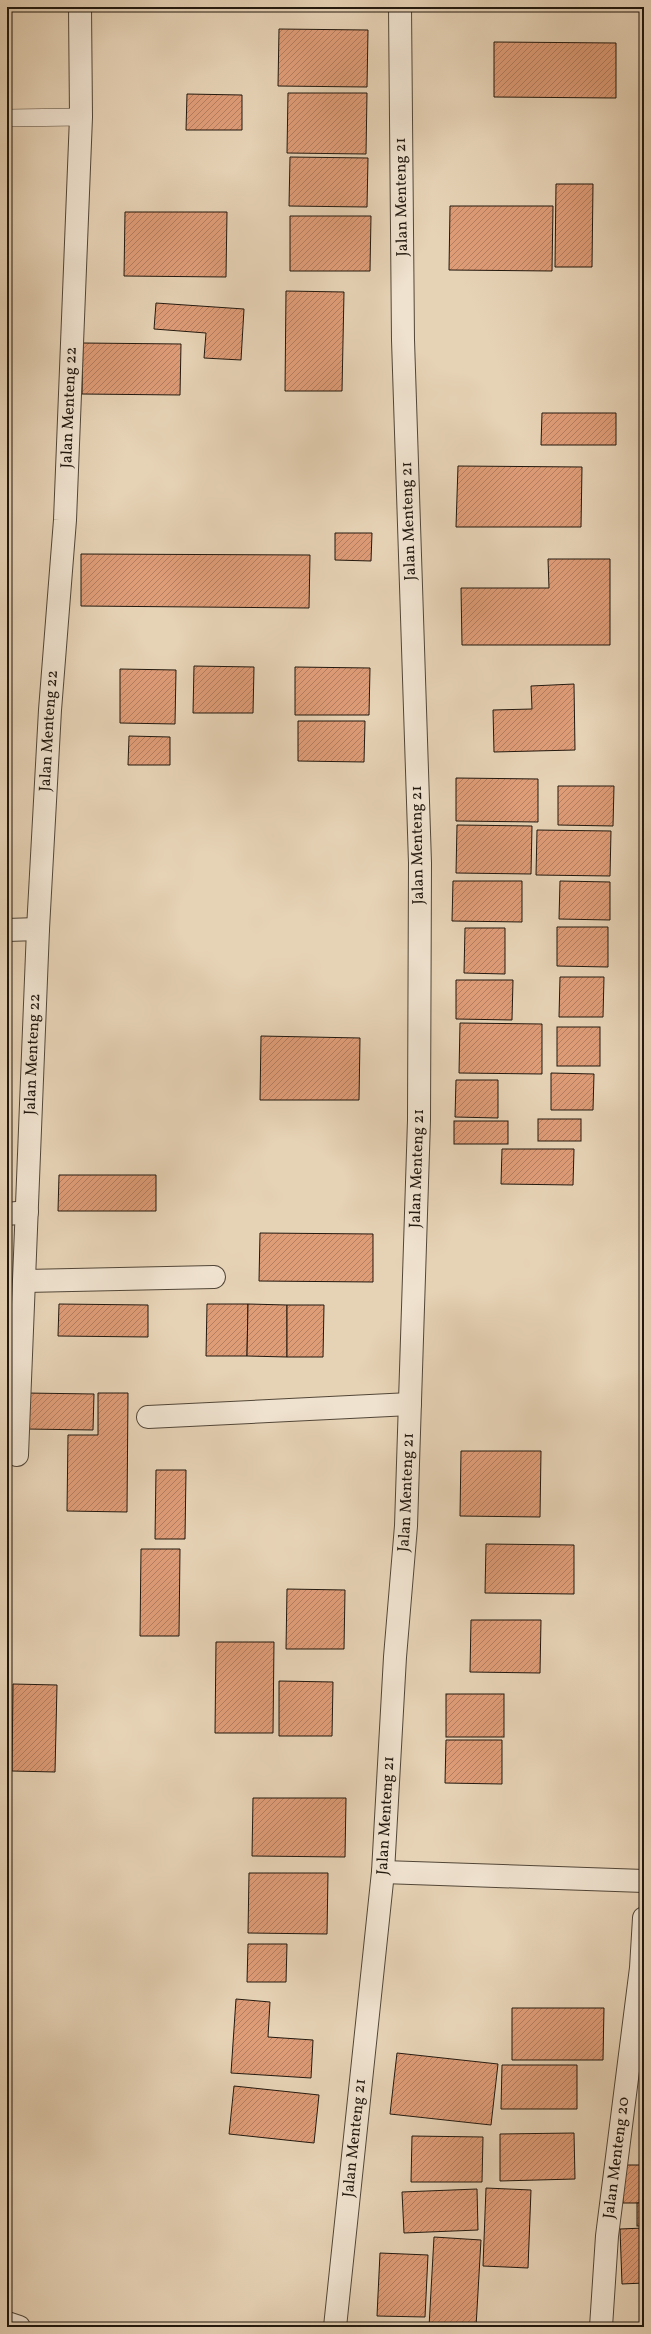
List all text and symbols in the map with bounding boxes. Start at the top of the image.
street label: Jalan Menteng 21 [390,137,414,257]
street label: Jalan Menteng 22 [56,346,83,469]
street label: Jalan Menteng 21 [396,461,422,581]
street label: Jalan Menteng 22 [35,669,64,792]
street label: Jalan Menteng 21 [406,785,430,905]
street label: Jalan Menteng 22 [20,993,46,1116]
street label: Jalan Menteng 21 [405,1109,430,1228]
street label: Jalan Menteng 21 [393,1432,420,1553]
street label: Jalan Menteng 21 [372,1755,400,1876]
street label: Jalan Menteng 21 [338,2078,372,2199]
street label: Jalan Menteng 20 [598,2096,636,2220]

